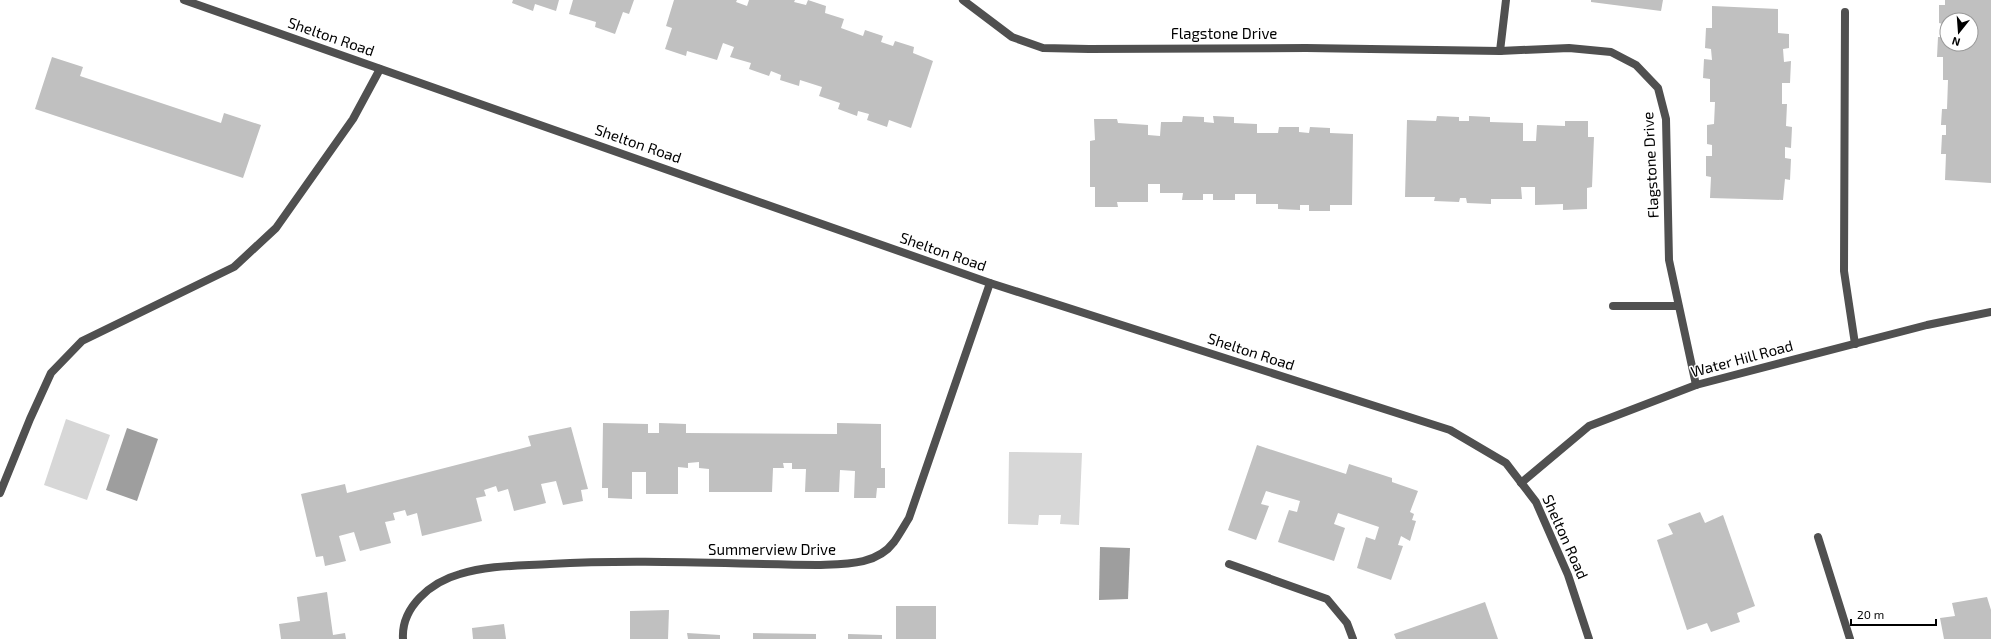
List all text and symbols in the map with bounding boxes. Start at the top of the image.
north arrow [1939,12,1979,52]
street label: Shelton Road [286,13,377,59]
street label: Flagstone Drive [1171,24,1277,42]
text: N [1950,35,1962,49]
street label: Flagstone Drive [1638,111,1662,219]
street label: Shelton Road [593,120,684,166]
street label: Shelton Road [898,228,989,274]
street label: Shelton Road [1206,329,1297,374]
street label: Water Hill Road [1689,336,1795,380]
street label: Shelton Road [1539,492,1593,582]
street label: Summerview Drive [708,540,836,558]
scale bar [1851,601,1936,627]
text: 20 m [1857,607,1884,621]

